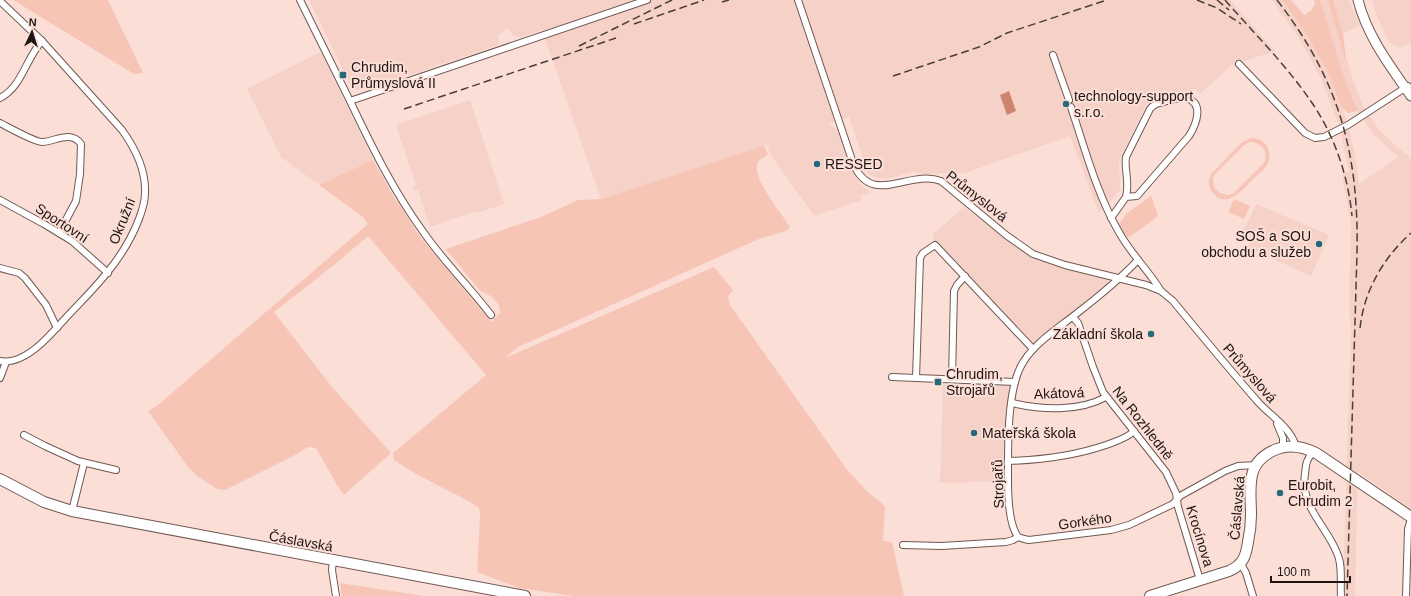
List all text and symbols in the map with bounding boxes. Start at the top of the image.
north arrow [12,12,52,52]
text: N [28,16,37,28]
place label: Chrudim, Průmyslová II [351,59,436,91]
marker: Chrudim, Průmyslová II [338,70,348,80]
place label: technology-support s.r.o. [1074,88,1193,120]
marker: technology-support s.r.o. [1061,99,1071,109]
place label: RESSED [825,156,883,172]
marker: RESSED [812,159,822,169]
street label: Průmyslová [943,167,1011,225]
street label: Okružní [105,195,139,247]
street label: Sportovní [33,200,92,246]
place label: SOŠ a SOU obchodu a služeb [1201,228,1311,260]
marker: SOŠ a SOU obchodu a služeb [1314,239,1324,249]
place label: Základní škola [1053,326,1143,342]
marker: Základní škola [1146,329,1156,339]
street label: Průmyslová [1220,340,1280,406]
place label: Chrudim, Strojařů [946,366,1003,398]
marker: Chrudim, Strojařů [933,377,943,387]
street label: Na Rozhledně [1109,383,1177,463]
street label: Akátová [1033,384,1085,402]
place label: Mateřská škola [982,425,1076,441]
marker: Mateřská škola [969,428,979,438]
street label: Strojařů [989,459,1007,509]
street label: Čáslavská [1226,475,1248,541]
place label: Eurobit, Chrudim 2 [1288,477,1353,509]
marker: Eurobit, Chrudim 2 [1275,488,1285,498]
street label: Krocínova [1183,504,1217,569]
street label: Gorkého [1057,509,1113,533]
street label: Čáslavská [268,528,334,555]
scale bar [1271,558,1350,584]
text: 100 m [1277,565,1310,579]

